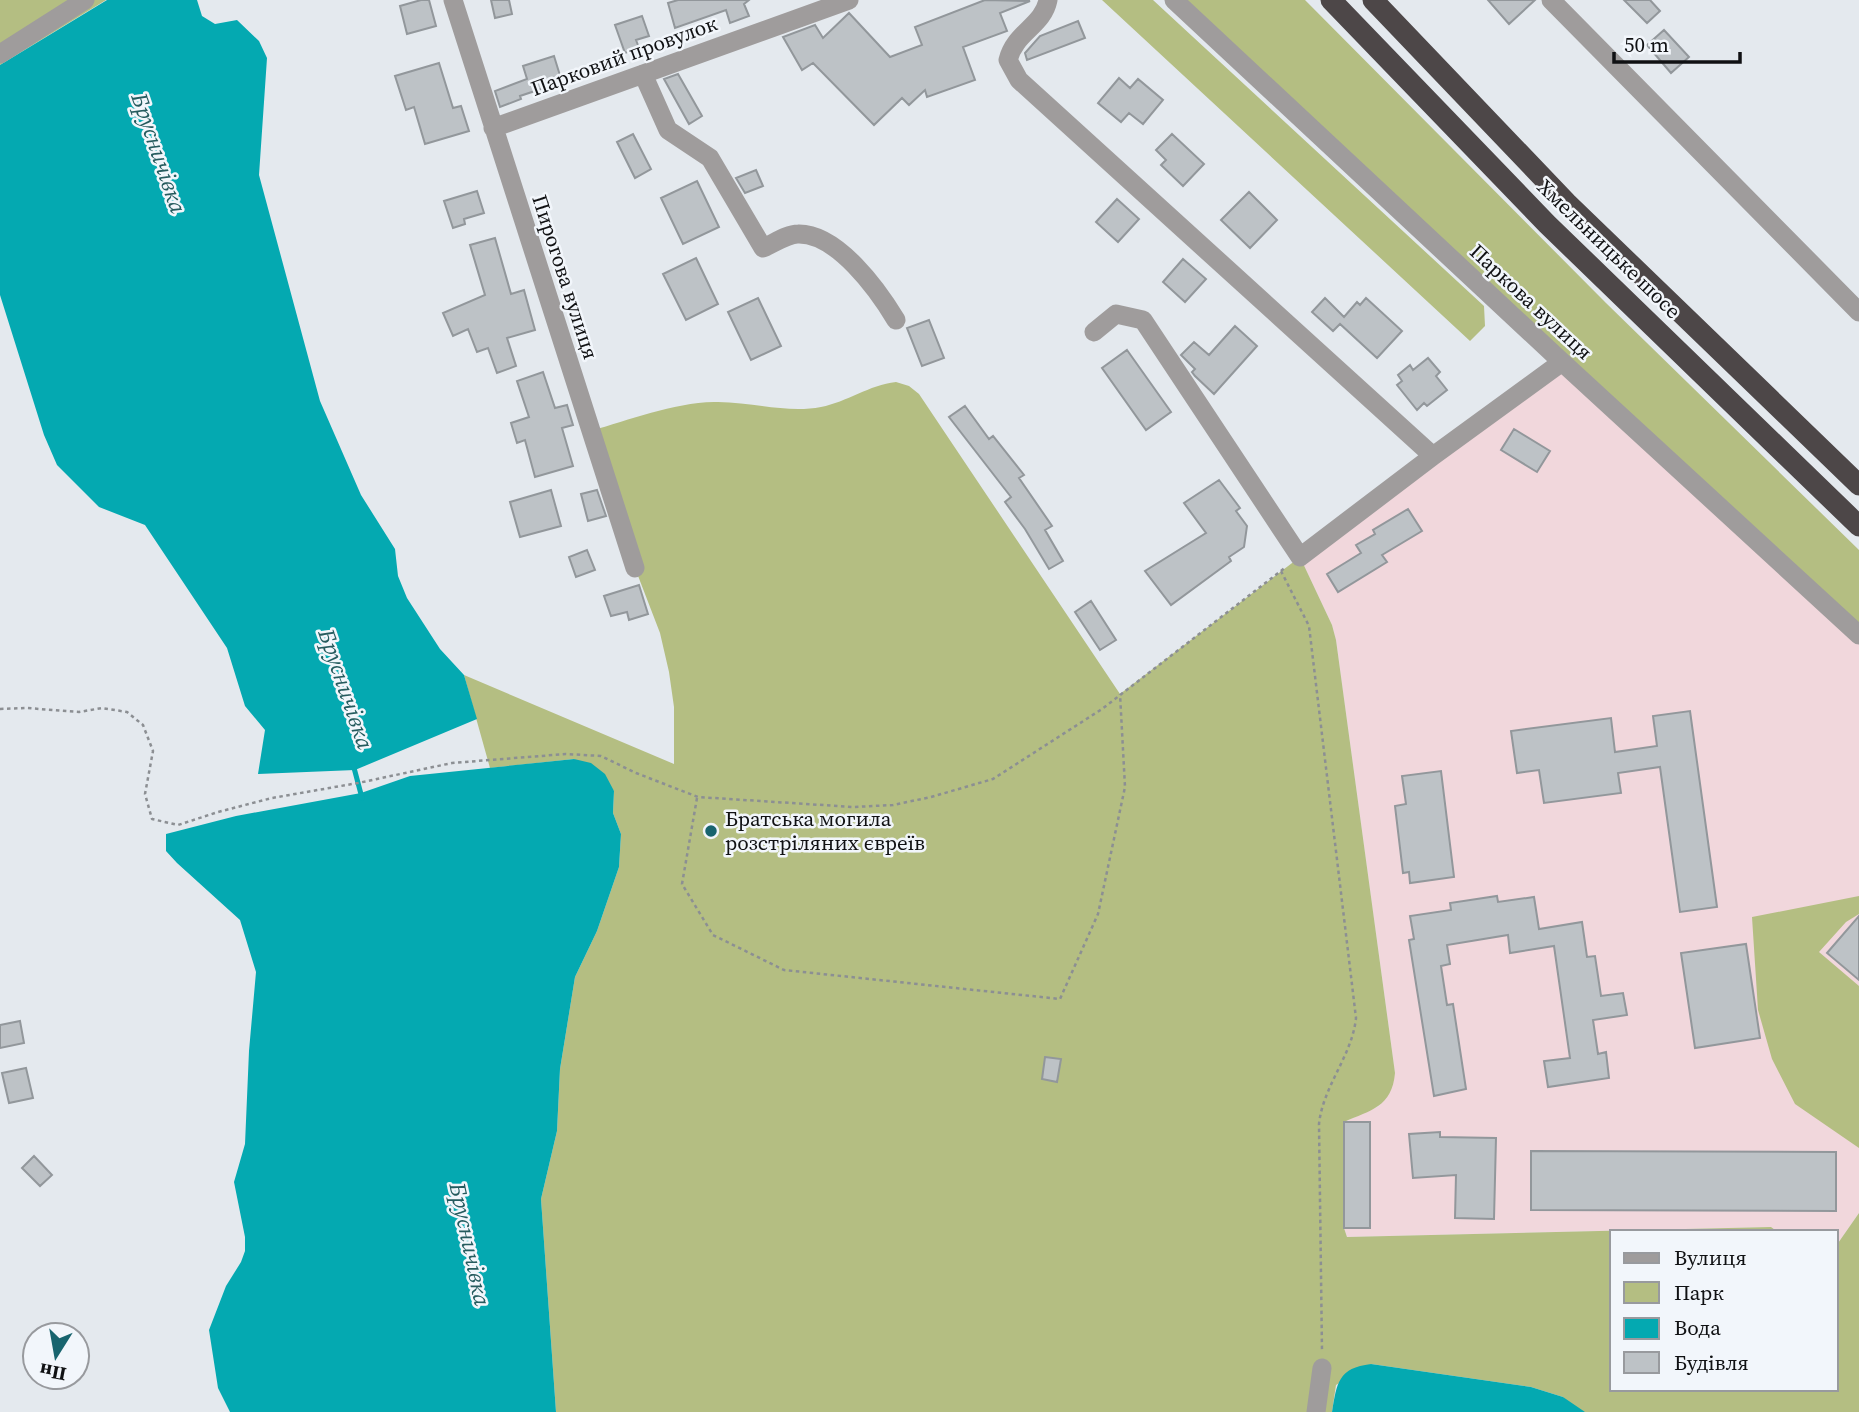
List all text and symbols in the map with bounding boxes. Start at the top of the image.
street label: Парковий провулок [527,8,721,103]
scale bar [1614,21,1740,65]
text: 50 m [1624,30,1669,59]
water label: Брусничівка [123,88,195,217]
street label: Хмельницьке шосе [1531,172,1688,325]
street label: Пирогова вулиця [525,191,606,363]
street label: Паркова вулиця [1464,237,1599,366]
water label: Брусничівка [310,624,382,753]
place label: Братська могила розстріляних євреїв [725,804,925,857]
marker: Братська могила розстріляних євреїв [703,823,719,839]
water label: Брусничівка [441,1178,499,1309]
legend [1610,1230,1838,1391]
text: Вулиця [1674,1243,1747,1272]
text: Парк [1674,1278,1724,1307]
text: Вода [1674,1313,1721,1342]
north arrow [21,1321,91,1391]
text: Будівля [1674,1348,1749,1377]
text: Пн [37,1357,68,1388]

